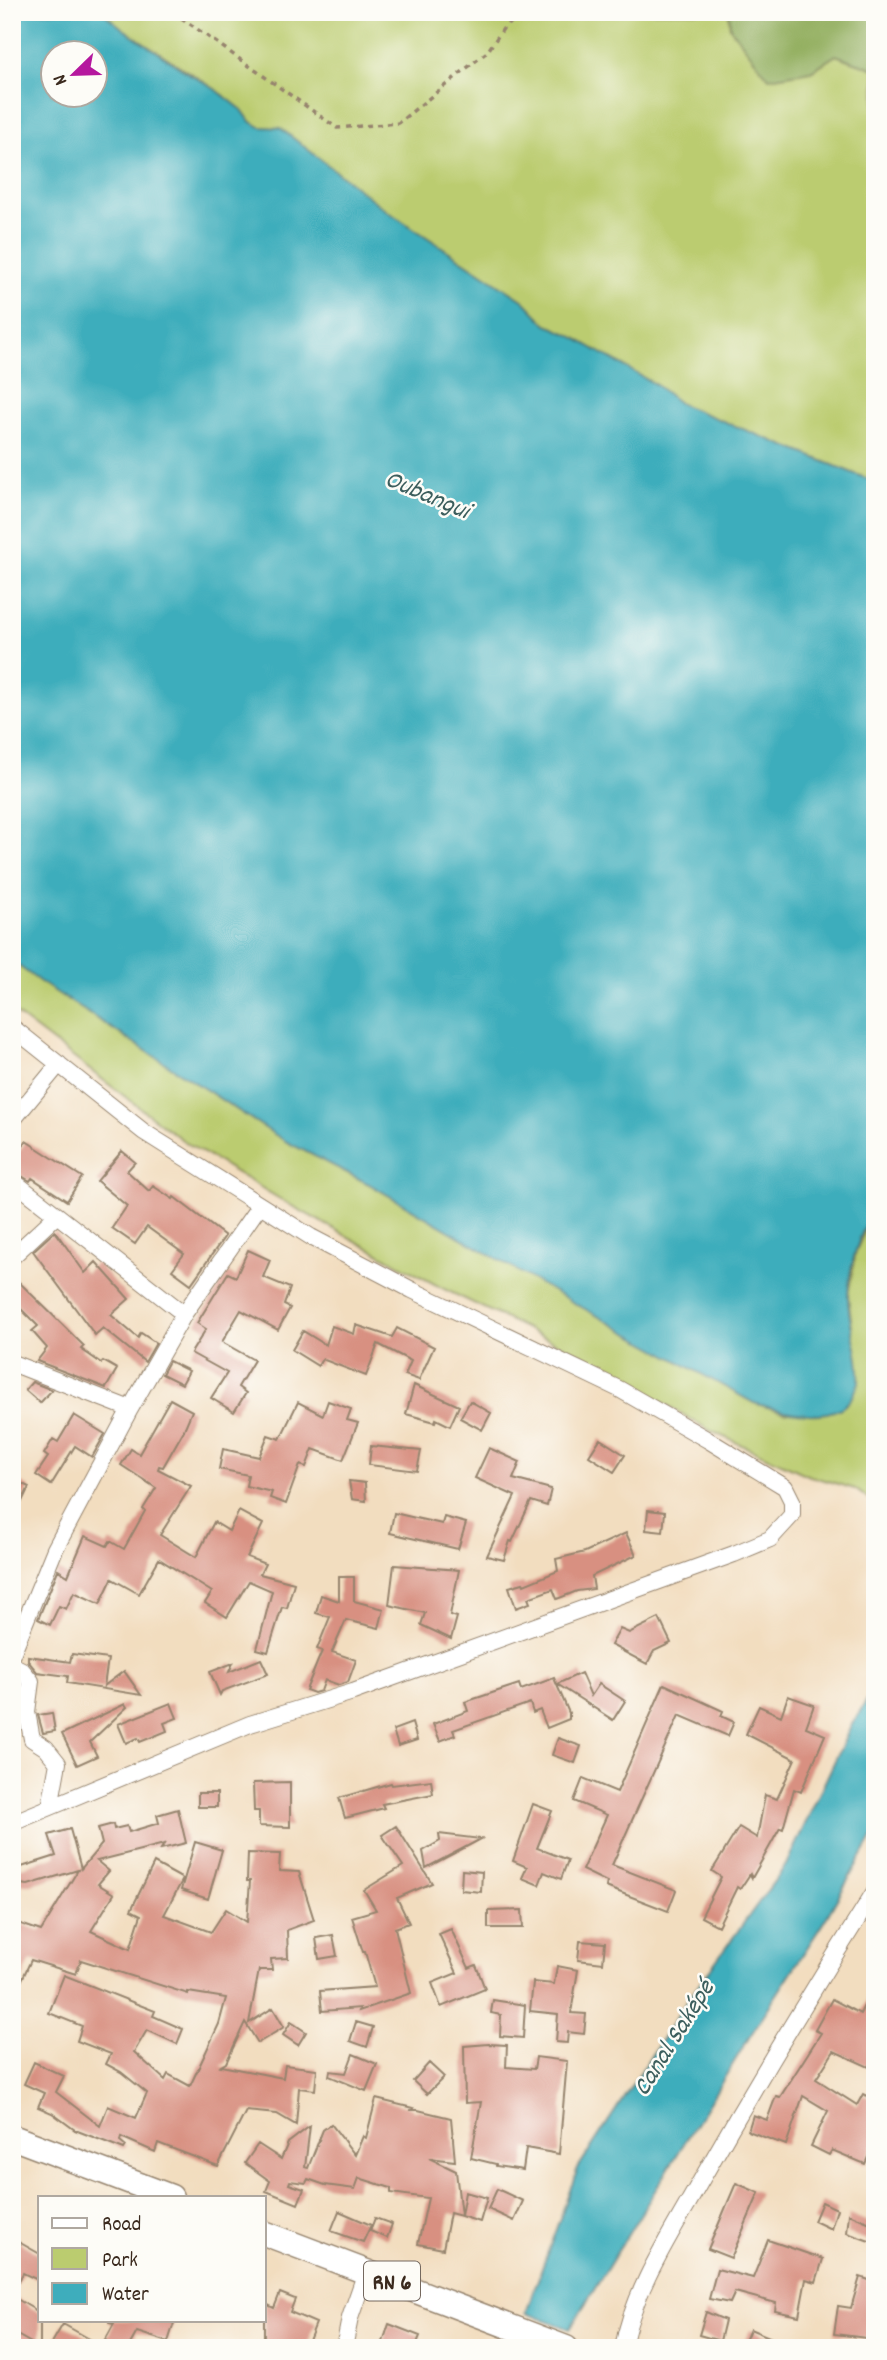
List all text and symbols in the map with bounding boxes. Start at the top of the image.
north arrow [38,38,108,108]
text: N [47,70,76,89]
water label: Oubangui [378,462,479,532]
water label: Canal Saképé [625,1972,727,2104]
legend [38,2196,266,2322]
text: Road [102,2211,141,2241]
text: Park [102,2247,138,2277]
road number: RN 6 [364,2262,420,2300]
text: Water [102,2281,149,2311]

